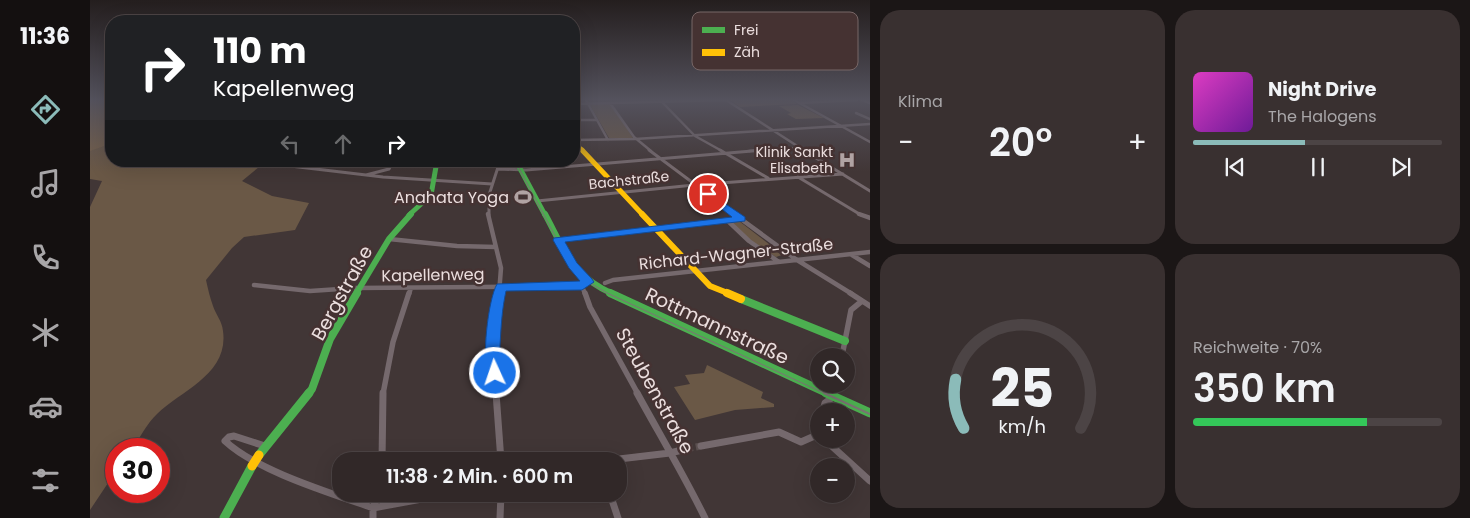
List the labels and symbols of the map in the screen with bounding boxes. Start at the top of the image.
legend [692,12,858,70]
text: Frei [734,20,758,40]
text: Zäh [734,42,760,62]
place label: Klinik Sankt Elisabeth [755,142,833,178]
hospital icon: Klinik Sankt Elisabeth [837,150,857,170]
street label: Bachstraße [588,166,671,194]
pin [687,173,729,215]
place label: Anahata Yoga [394,186,509,209]
sports icon: Anahata Yoga [513,187,533,207]
street label: Richard-Wagner-Straße [638,232,834,276]
street label: Bergstraße [305,241,379,345]
street label: Kapellenweg [381,263,485,287]
street label: Rottmannstraße [641,281,793,371]
street label: Steubenstraße [609,323,701,459]
position arrow [468,346,520,398]
speed limit sign: 30 [105,438,170,503]

